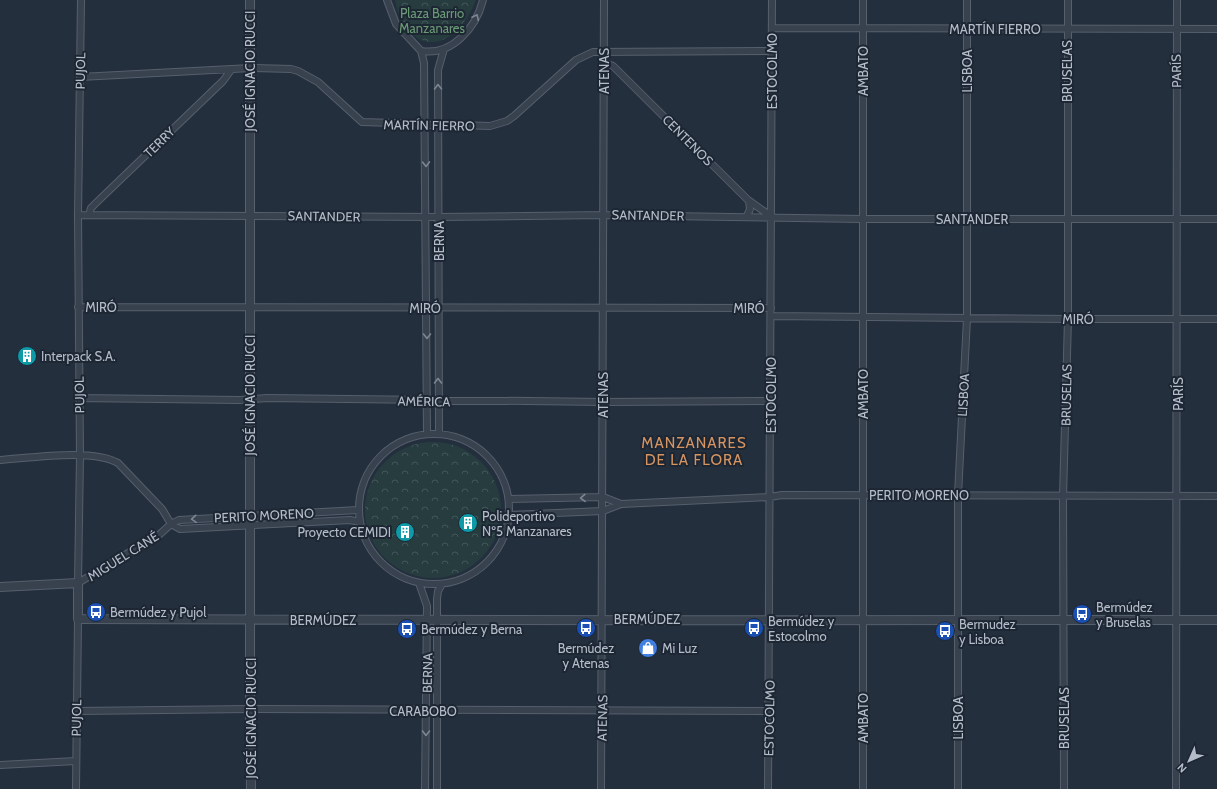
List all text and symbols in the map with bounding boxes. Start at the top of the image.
park label: Plaza Barrio Manzanares [399,5,466,36]
street label: JOSÉ IGNACIO RUCCI [241,11,258,132]
one-way arrow [471,14,479,22]
street label: MARTÍN FIERRO [949,20,1041,37]
street label: ESTOCOLMO [764,33,780,109]
street label: BRUSELAS [1059,40,1075,102]
street label: AMBATO [855,46,871,96]
street label: ATENAS [596,48,612,94]
street label: LISBOA [959,49,975,93]
street label: PUJOL [72,52,88,89]
street label: PARÍS [1167,54,1184,88]
one-way arrow [434,84,442,90]
street label: CENTENOS [659,111,717,169]
street label: MARTÍN FIERRO [383,115,475,134]
street label: TERRY [140,123,178,161]
one-way arrow [422,161,430,167]
street label: SANTANDER [612,206,685,224]
street label: SANTANDER [288,207,361,225]
street label: SANTANDER [936,211,1008,227]
street label: BERNA [431,221,447,261]
street label: MIRÓ [85,299,117,315]
street label: MIRÓ [409,300,441,316]
street label: MIRÓ [733,300,765,316]
street label: MIRÓ [1062,311,1094,327]
one-way arrow [423,333,431,339]
street label: JOSÉ IGNACIO RUCCI [241,335,258,456]
building icon: Interpack S.A. [16,345,38,367]
place label: Interpack S.A. [41,348,116,364]
street label: ESTOCOLMO [763,357,779,433]
street label: BRUSELAS [1057,363,1075,426]
street label: AMBATO [855,369,871,419]
street label: ATENAS [595,372,611,418]
street label: LISBOA [954,373,972,417]
street label: PUJOL [71,376,87,413]
street label: PARÍS [1169,377,1186,411]
one-way arrow [434,378,442,384]
street label: AMÉRICA [397,392,451,409]
district label: MANZANARES DE LA FLORA [641,434,747,469]
street label: PERITO MORENO [869,487,969,503]
one-way arrow [580,494,586,502]
street label: PERITO MORENO [214,504,314,526]
place label: Polideportivo Nº5 Manzanares [482,508,572,539]
building icon: Polideportivo Nº5 Manzanares [457,512,479,534]
one-way arrow [191,514,197,523]
building icon: Proyecto CEMIDI [394,521,416,543]
place label: Proyecto CEMIDI [298,524,391,540]
street label: MIGUEL CANÉ [84,527,162,584]
place label: Bermúdez y Bruselas [1096,599,1153,630]
bus stop icon: Bermúdez y Pujol [85,601,107,623]
bus stop icon: Bermúdez y Bruselas [1071,603,1093,625]
place label: Bermúdez y Pujol [110,604,206,621]
street label: BERMÚDEZ [614,610,681,627]
street label: BERMÚDEZ [290,611,357,628]
place label: Bermúdez y Estocolmo [768,613,835,644]
place label: Bermudez y Lisboa [959,616,1016,647]
bus stop icon: Bermúdez y Atenas [575,617,597,639]
bus stop icon: Bermúdez y Estocolmo [743,617,765,639]
bus stop icon: Bermúdez y Berna [396,618,418,640]
bus stop icon: Bermudez y Lisboa [934,620,956,642]
place label: Bermúdez y Berna [421,621,523,637]
shop icon: Mi Luz [637,637,659,659]
place label: Bermúdez y Atenas [558,640,614,671]
place label: Mi Luz [662,640,697,656]
street label: BERNA [419,653,435,693]
street label: JOSÉ IGNACIO RUCCI [242,658,259,779]
street label: ESTOCOLMO [760,680,778,756]
street label: BRUSELAS [1056,687,1072,749]
street label: AMBATO [855,693,871,743]
street label: ATENAS [594,694,610,741]
street label: LISBOA [950,696,966,740]
street label: PUJOL [68,699,84,736]
street label: CARABOBO [389,703,457,719]
one-way arrow [422,730,430,736]
north arrow [1169,741,1209,781]
text: N [1174,760,1190,776]

